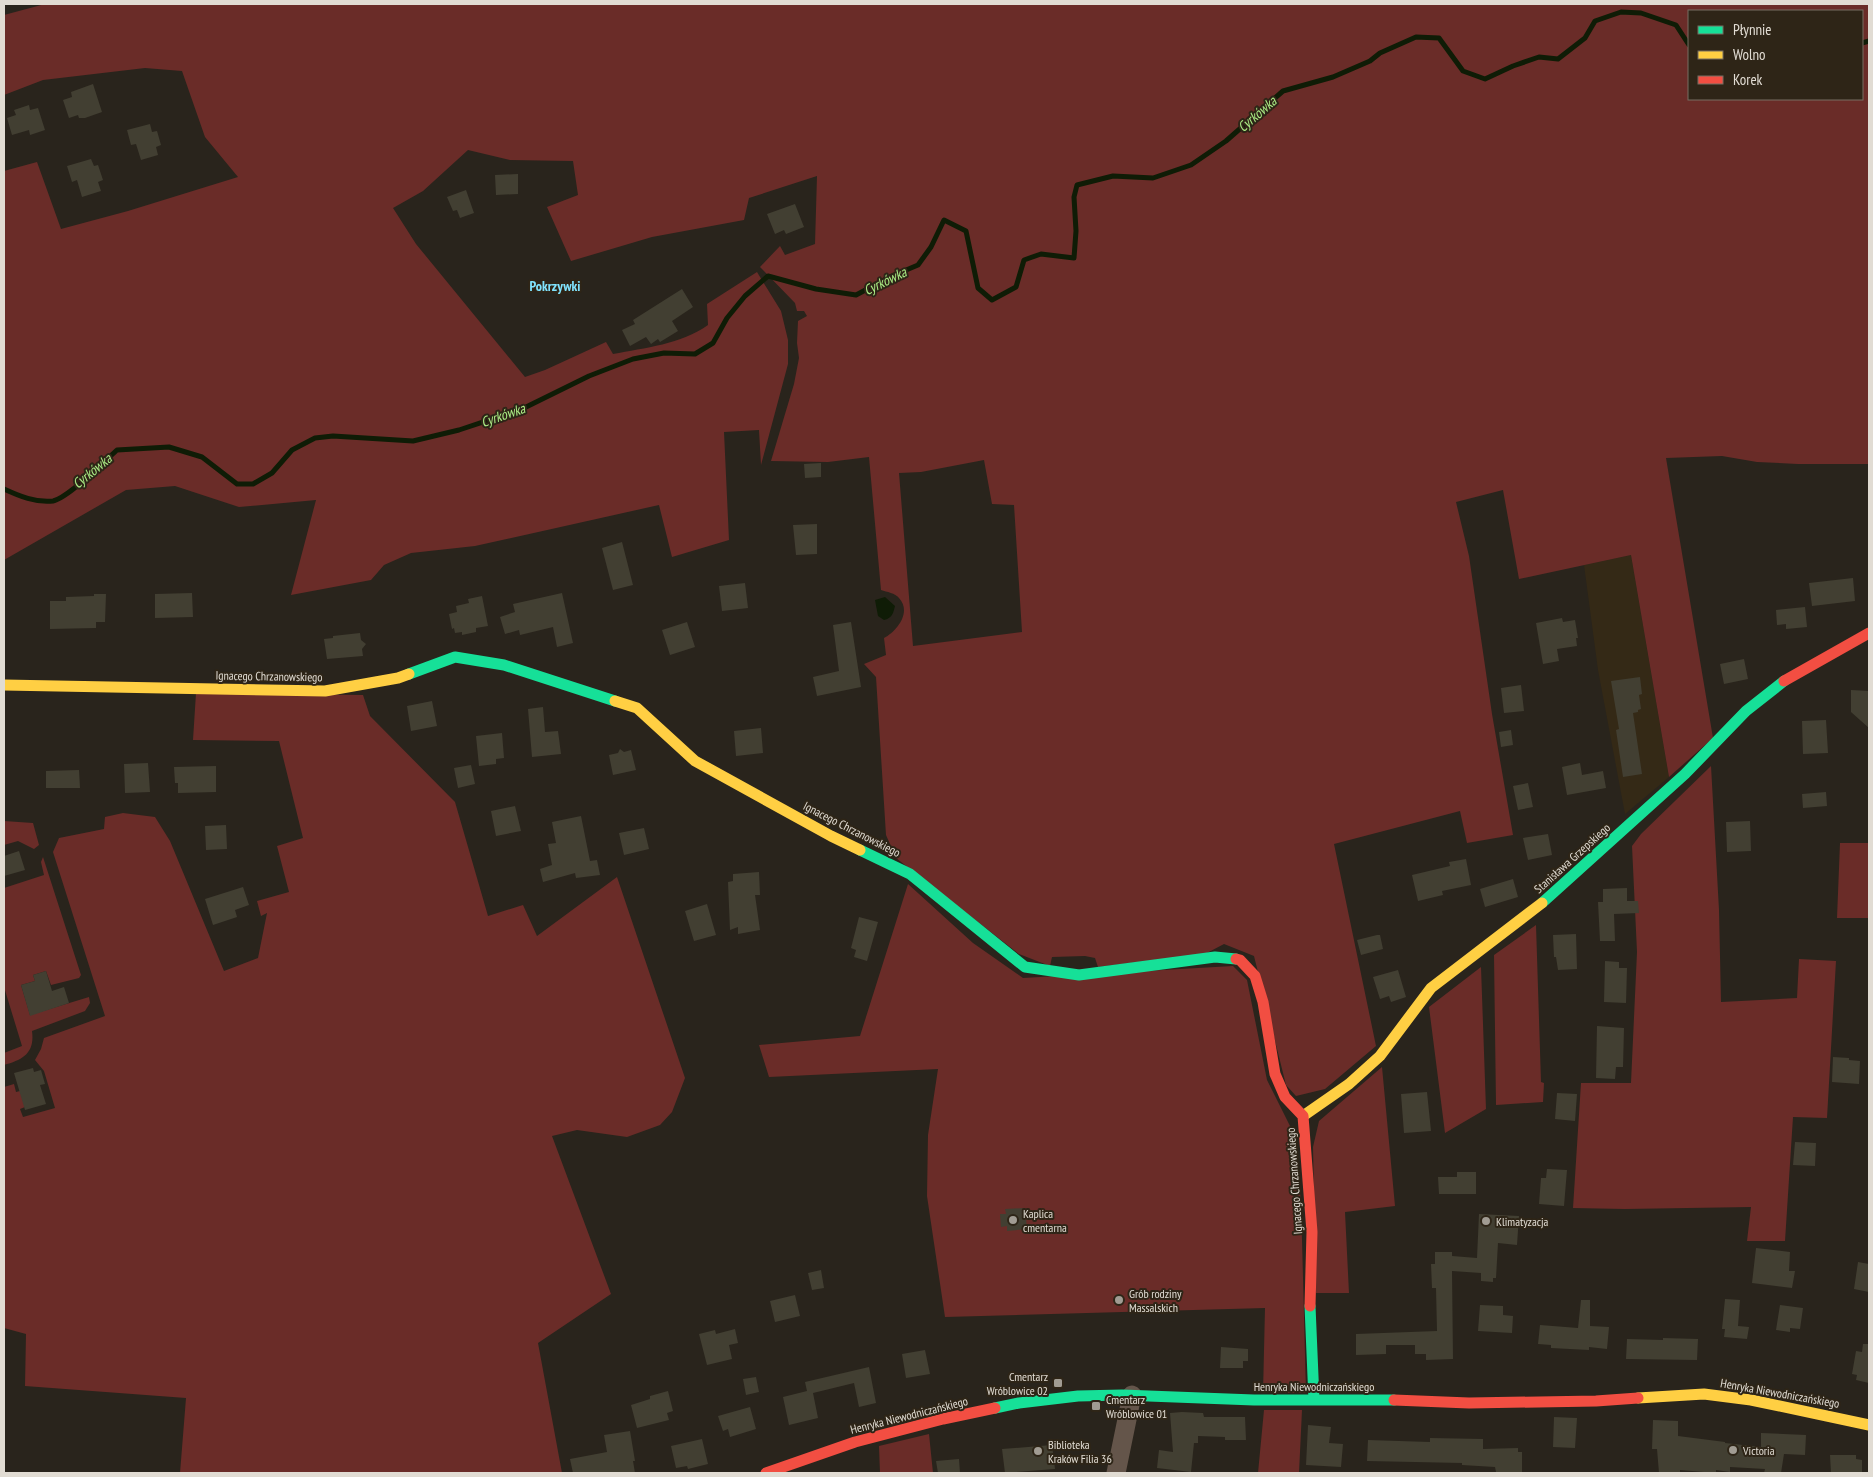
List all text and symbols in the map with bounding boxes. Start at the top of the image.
legend [1688,10,1863,100]
text: Płynnie [1733,20,1772,39]
text: Wolno [1733,45,1766,64]
text: Korek [1733,70,1763,89]
water label: Cyrkówka [1234,91,1281,136]
water label: Cyrkówka [861,262,911,299]
district label: Pokrzywki [529,277,581,295]
water label: Cyrkówka [479,399,529,431]
water label: Cyrkówka [69,449,116,492]
street label: Ignacego Chrzanowskiego [215,668,323,684]
street label: Ignacego Chrzanowskiego [801,798,903,860]
street label: Stanisława Grzepskiego [1531,820,1613,896]
street label: Ignacego Chrzanowskiego [1283,1127,1305,1235]
place label: Kaplica cmentarna [1023,1206,1067,1235]
marker: Kaplica cmentarna [1007,1214,1019,1226]
place label: Klimatyzacja [1496,1214,1549,1229]
marker: Klimatyzacja [1480,1215,1492,1227]
place label: Grób rodziny Massalskich [1129,1286,1182,1315]
marker: Grób rodziny Massalskich [1113,1294,1125,1306]
place label: Cmentarz Wróblowice 02 [987,1369,1048,1398]
street label: Henryka Niewodniczańskiego [1719,1375,1841,1411]
marker: Cmentarz Wróblowice 02 [1052,1377,1064,1389]
street label: Henryka Niewodniczańskiego [1254,1379,1374,1394]
place label: Cmentarz Wróblowice 01 [1106,1392,1167,1421]
street label: Henryka Niewodniczańskiego [849,1393,969,1437]
marker: Cmentarz Wróblowice 01 [1090,1400,1102,1412]
place label: Biblioteka Kraków Filia 36 [1048,1437,1112,1466]
place label: Victoria [1742,1443,1775,1458]
marker: Victoria [1727,1444,1739,1456]
marker: Biblioteka Kraków Filia 36 [1032,1445,1044,1457]

